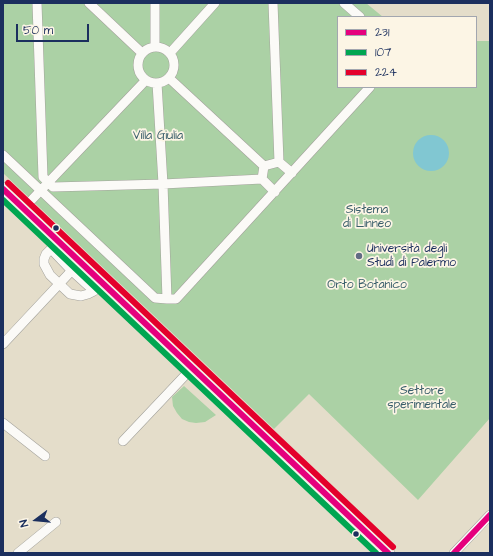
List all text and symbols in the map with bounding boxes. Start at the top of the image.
scale bar [18,16,91,42]
legend [337,16,477,88]
text: 50 m [23,22,53,39]
text: 231 [375,24,390,41]
text: 107 [375,44,392,61]
text: 224 [375,64,397,81]
park label: Villa Giulia [133,129,183,143]
park label: Sistema di Linneo [343,203,391,231]
unlabelled marker [51,223,61,233]
place label: Università degli Studi di Palermo [367,242,456,270]
marker: Università degli Studi di Palermo [354,251,364,261]
park label: Orto Botanico [327,278,407,292]
park label: Settore sperimentale [388,384,456,412]
north arrow [16,500,56,540]
text: N [16,518,32,529]
unlabelled marker [351,529,361,539]

